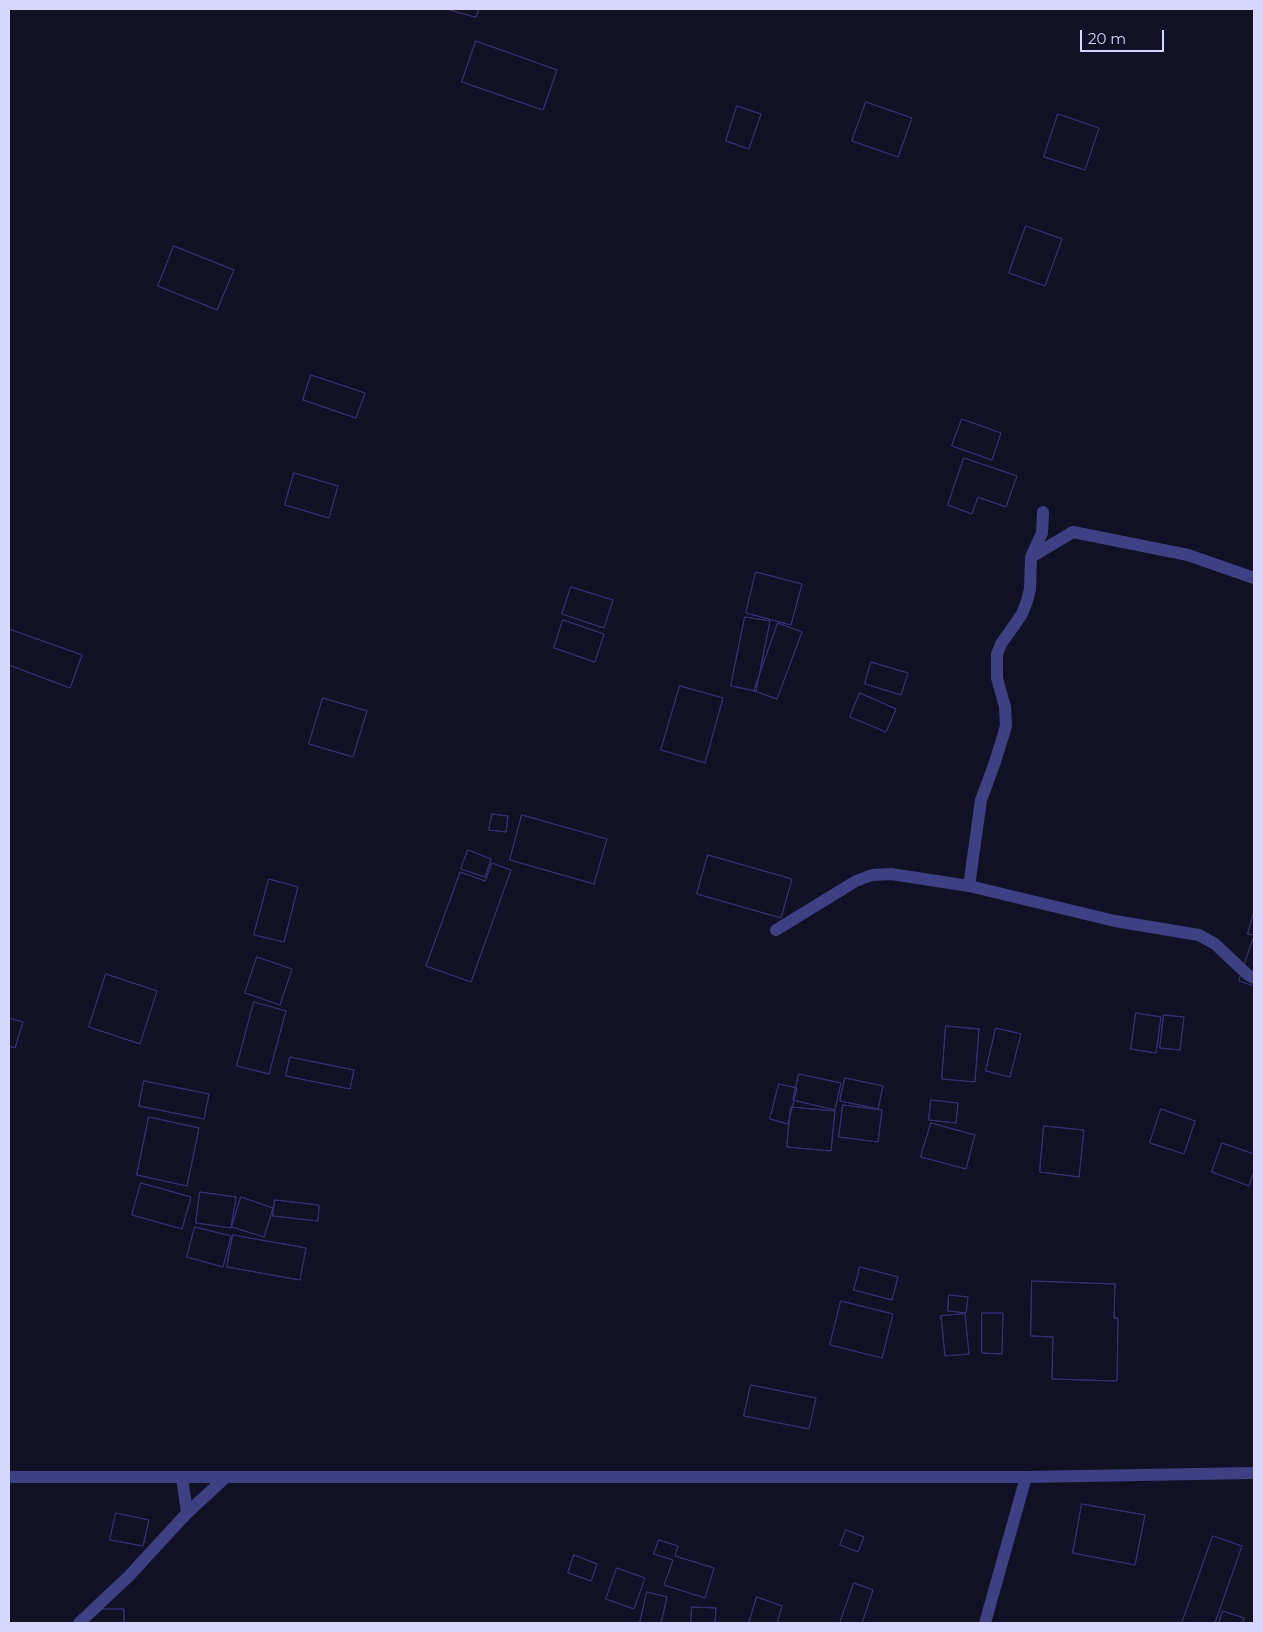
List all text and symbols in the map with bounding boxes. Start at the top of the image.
scale bar [1083,20,1167,52]
text: 20 m [1088,29,1126,48]

